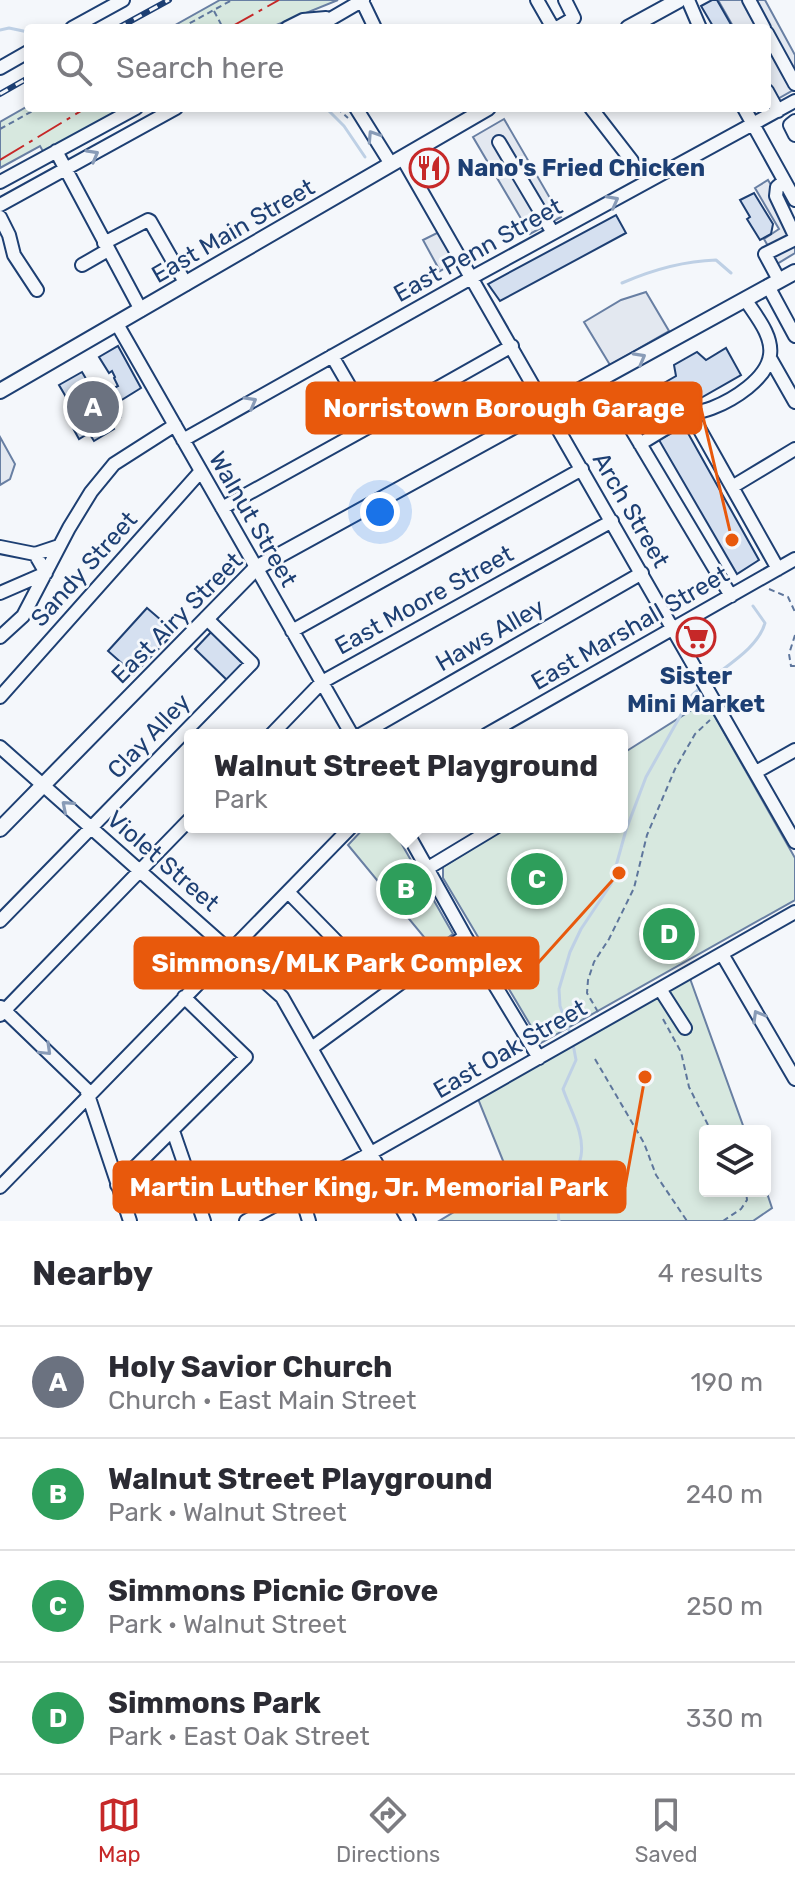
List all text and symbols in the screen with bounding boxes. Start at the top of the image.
search box [24,24,771,112]
icon: search [52,46,96,90]
text: Search here [116,50,284,86]
one-way arrow [368,130,383,145]
restaurant icon: Nano's Fried Chicken [408,147,450,189]
one-way arrow [85,149,99,164]
place label: Nano's Fried Chicken [457,154,705,182]
street label: East Main Street [147,173,319,289]
street label: East Penn Street [389,192,567,308]
one-way arrow [605,195,619,211]
one-way arrow [631,352,646,368]
pin: A [67,377,119,437]
callout: Norristown Borough Garage [307,383,701,433]
text: Norristown Borough Garage [323,393,685,424]
one-way arrow [242,396,257,412]
street label: Walnut Street [203,446,303,592]
street label: Arch Street [587,448,675,572]
your location [360,492,400,532]
street label: Sandy Street [25,506,143,632]
street label: East Moore Street [330,539,518,661]
street label: East Airy Street [106,547,248,689]
street label: East Marshall Street [526,560,734,696]
street label: Haws Alley [431,593,549,677]
supermarket icon: Sister Mini Market [675,616,717,658]
place label: Sister Mini Market [627,662,765,718]
street label: Clay Alley [102,688,196,784]
popup [184,729,628,833]
text: Walnut Street Playground [214,748,598,784]
text: Park [214,784,268,815]
one-way arrow [62,802,77,816]
street label: Violet Street [101,805,225,917]
pin: C [511,849,563,909]
pin: B [380,859,432,919]
pin: D [643,904,695,964]
callout: Simmons/MLK Park Complex [135,938,538,988]
text: Simmons/MLK Park Complex [152,948,522,979]
street label: East Oak Street [428,994,592,1104]
one-way arrow [752,1011,768,1025]
one-way arrow [37,1041,51,1056]
map controls [699,1125,771,1197]
button: layers [699,1125,771,1197]
callout: Martin Luther King, Jr. Memorial Park [114,1162,625,1212]
text: Martin Luther King, Jr. Memorial Park [129,1172,609,1203]
text: Nearby [32,1253,153,1294]
text: 4 results [658,1258,763,1289]
text: Holy Savior Church [108,1349,393,1385]
text: A [49,1367,67,1398]
text: 190 m [690,1367,763,1398]
text: Church · East Main Street [108,1385,416,1416]
text: Walnut Street Playground [108,1461,493,1497]
text: B [49,1479,67,1510]
text: 240 m [686,1479,763,1510]
text: Park · Walnut Street [108,1497,347,1528]
text: Simmons Picnic Grove [108,1573,438,1609]
text: C [49,1591,67,1622]
text: 250 m [686,1591,763,1622]
text: Park · Walnut Street [108,1609,347,1640]
text: Simmons Park [108,1685,321,1721]
text: D [49,1703,67,1734]
text: 330 m [686,1703,763,1734]
text: Park · East Oak Street [108,1721,370,1752]
tab: Map [97,1793,141,1868]
tab: Directions [336,1793,440,1868]
tab: Saved [635,1793,698,1868]

